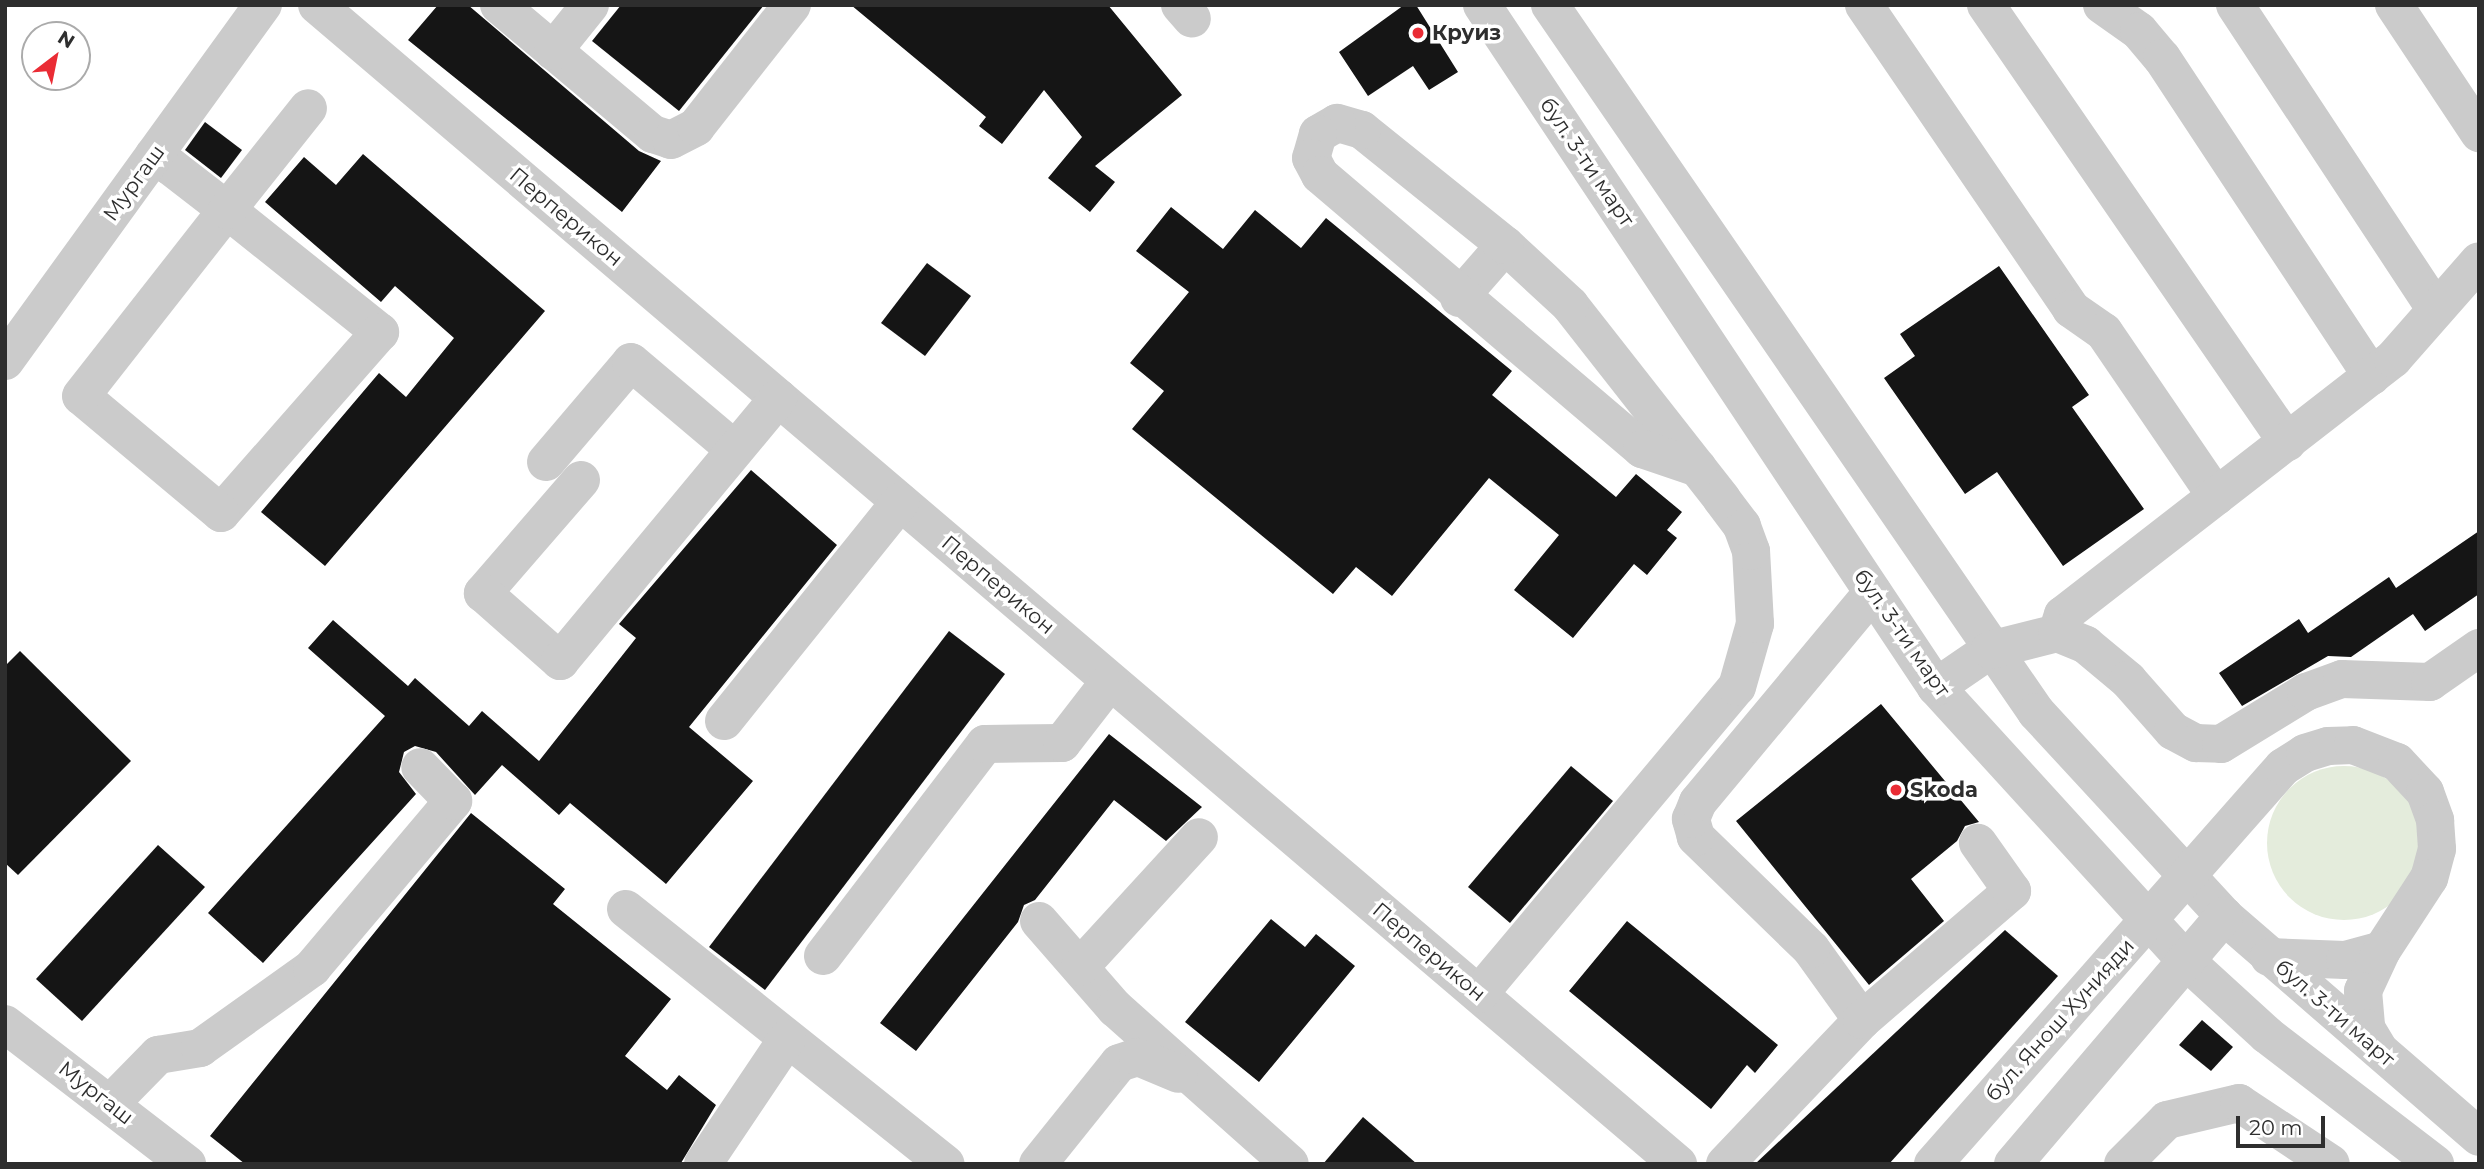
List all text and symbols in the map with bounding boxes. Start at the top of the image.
place label: Круиз [1432,20,1501,46]
north arrow [21,21,91,91]
marker: Круиз [1410,25,1426,41]
text: N [54,26,79,53]
street label: бул. 3-ти март [1535,93,1639,231]
street label: Мургаш [98,140,170,226]
street label: Перперикон [504,162,628,272]
street label: Перперикон [936,530,1060,640]
street label: бул. 3-ти март [1849,564,1955,702]
place label: Skoda [1910,777,1978,803]
marker: Skoda [1888,782,1904,798]
street label: Перперикон [1367,897,1491,1007]
street label: бул. Янош Хунияди [1980,933,2140,1107]
street label: бул. 3-ти март [2270,954,2400,1072]
street label: Мургаш [54,1056,138,1130]
scale bar [2239,1102,2328,1146]
text: 20 m [2249,1115,2303,1140]

